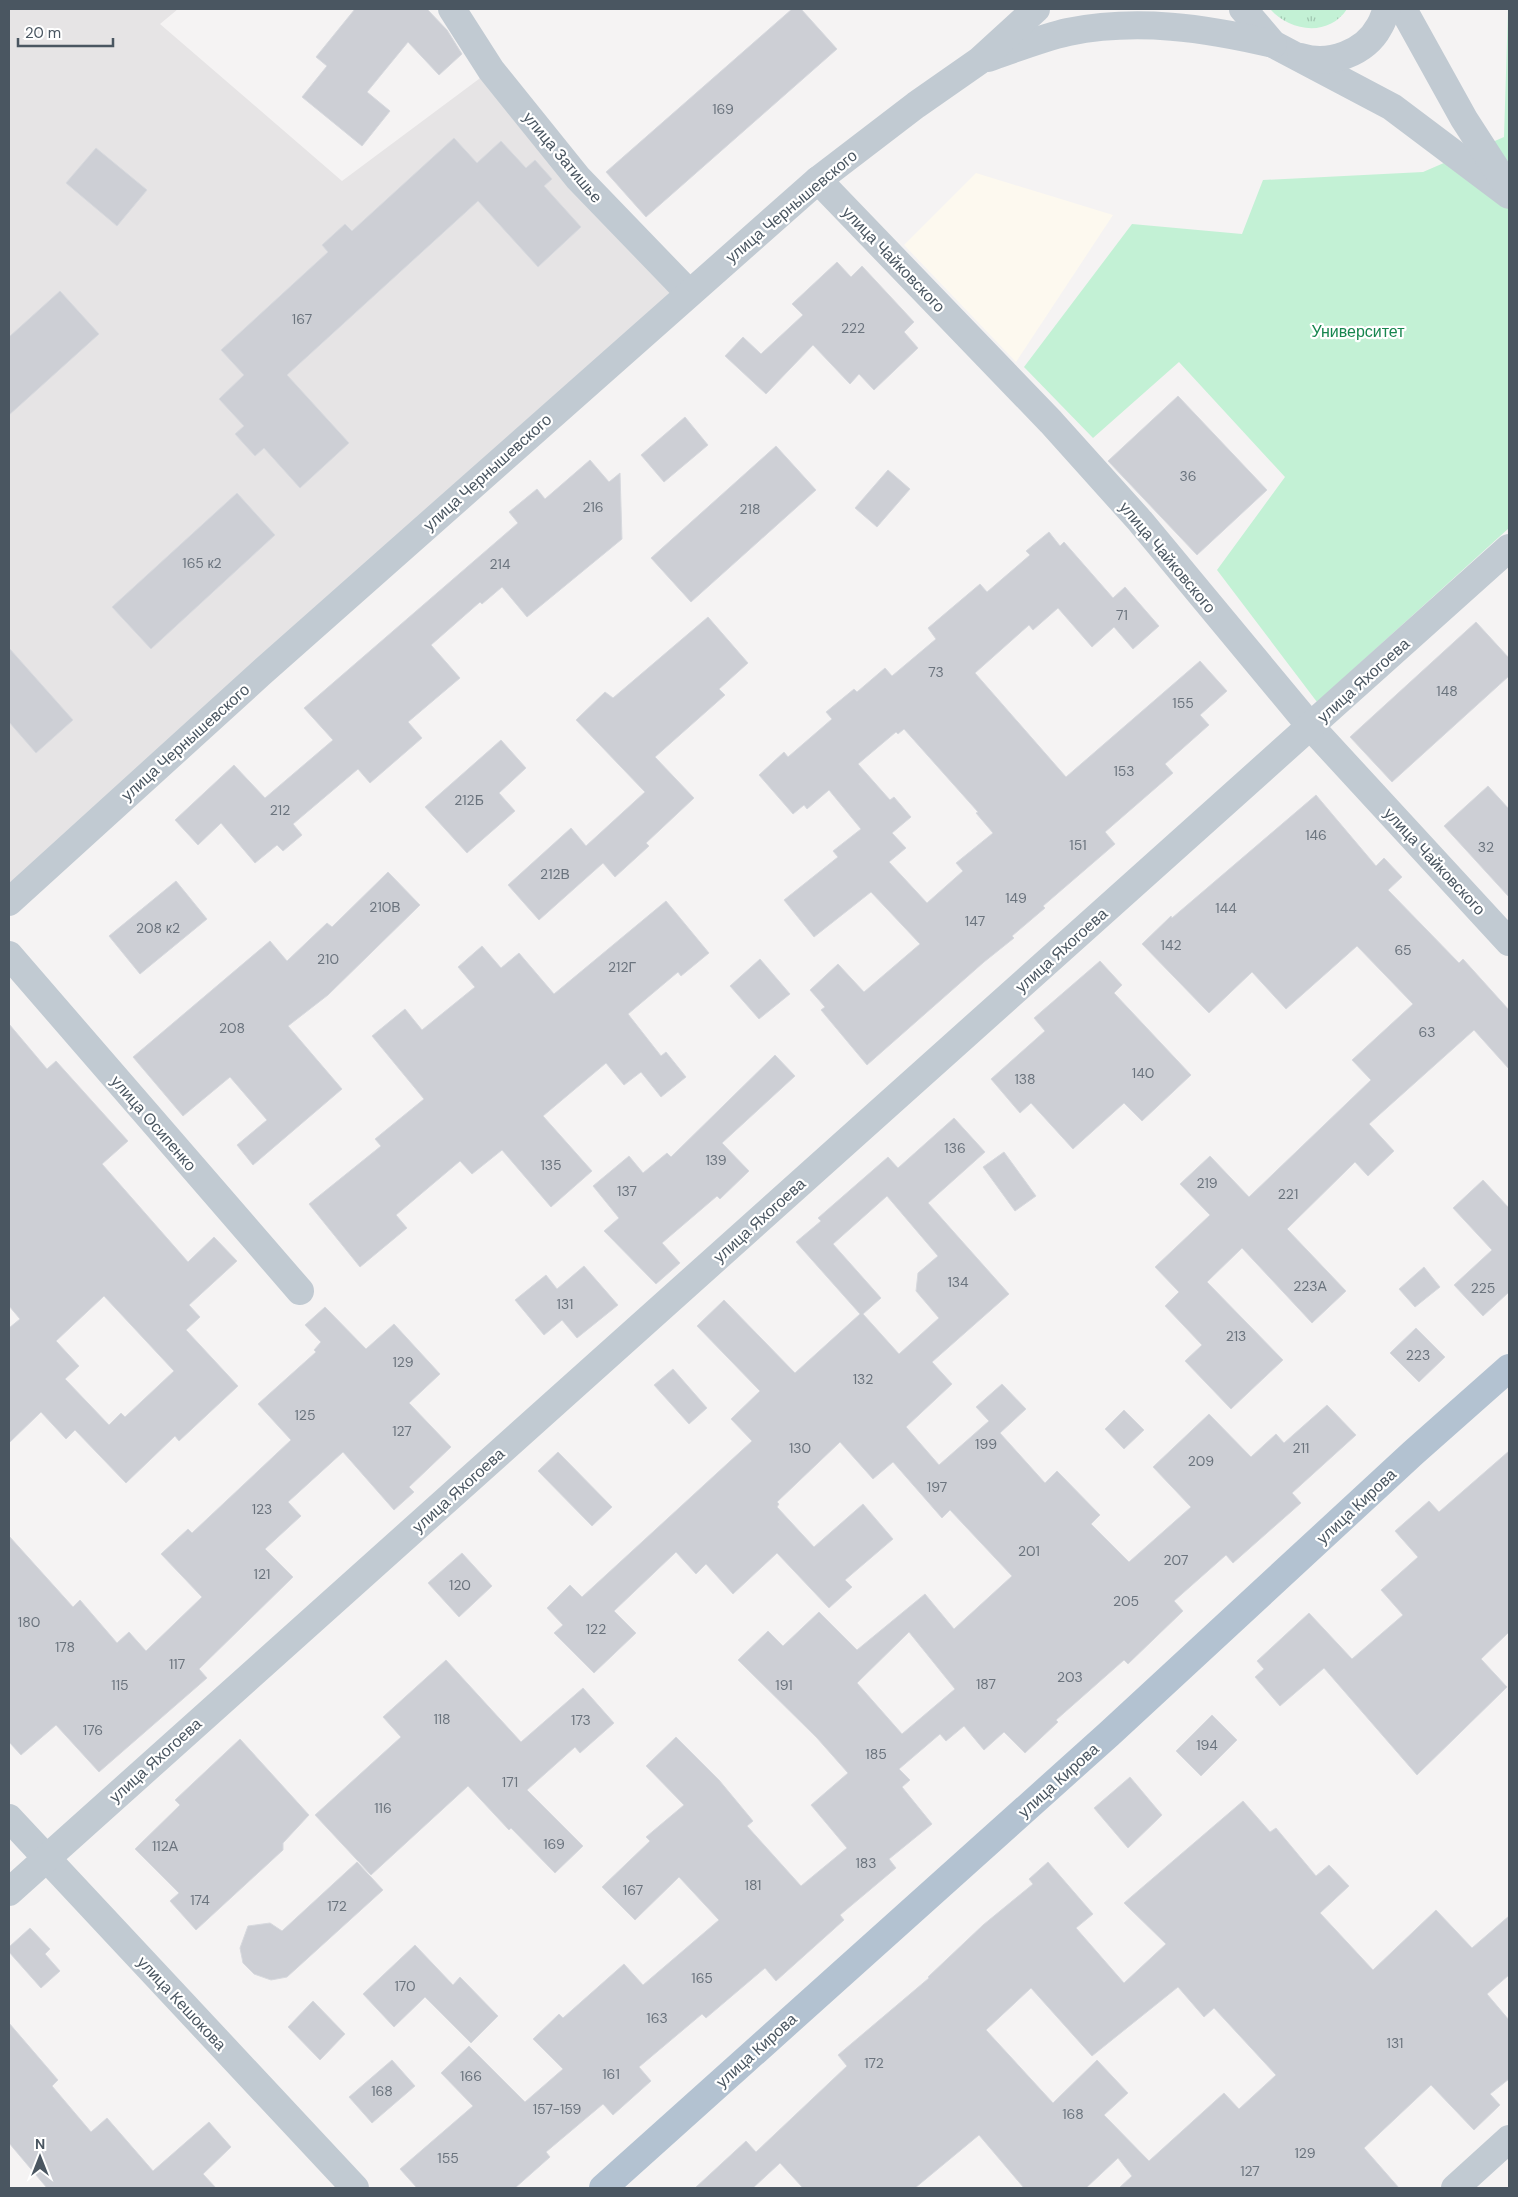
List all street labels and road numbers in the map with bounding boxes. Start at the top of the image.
street label: улица Затишье [518,107,607,207]
street label: улица Чернышевского [721,145,862,268]
street label: улица Чайковского [838,202,950,317]
street label: улица Чернышевского [419,409,556,536]
street label: улица Чайковского [1115,497,1221,618]
street label: улица Яхогоева [1313,633,1414,727]
street label: улица Чернышевского [117,679,254,806]
street label: улица Чайковского [1379,803,1490,920]
street label: улица Яхогоева [1011,903,1112,997]
street label: улица Осипенко [106,1071,201,1176]
street label: улица Яхогоева [709,1173,810,1267]
street label: улица Яхогоева [408,1443,509,1537]
street label: улица Кирова [1312,1464,1401,1549]
street label: улица Яхогоева [105,1713,206,1807]
street label: улица Кирова [1014,1739,1103,1822]
street label: улица Кешокова [133,1952,231,2055]
street label: улица Кирова [712,2009,801,2092]

